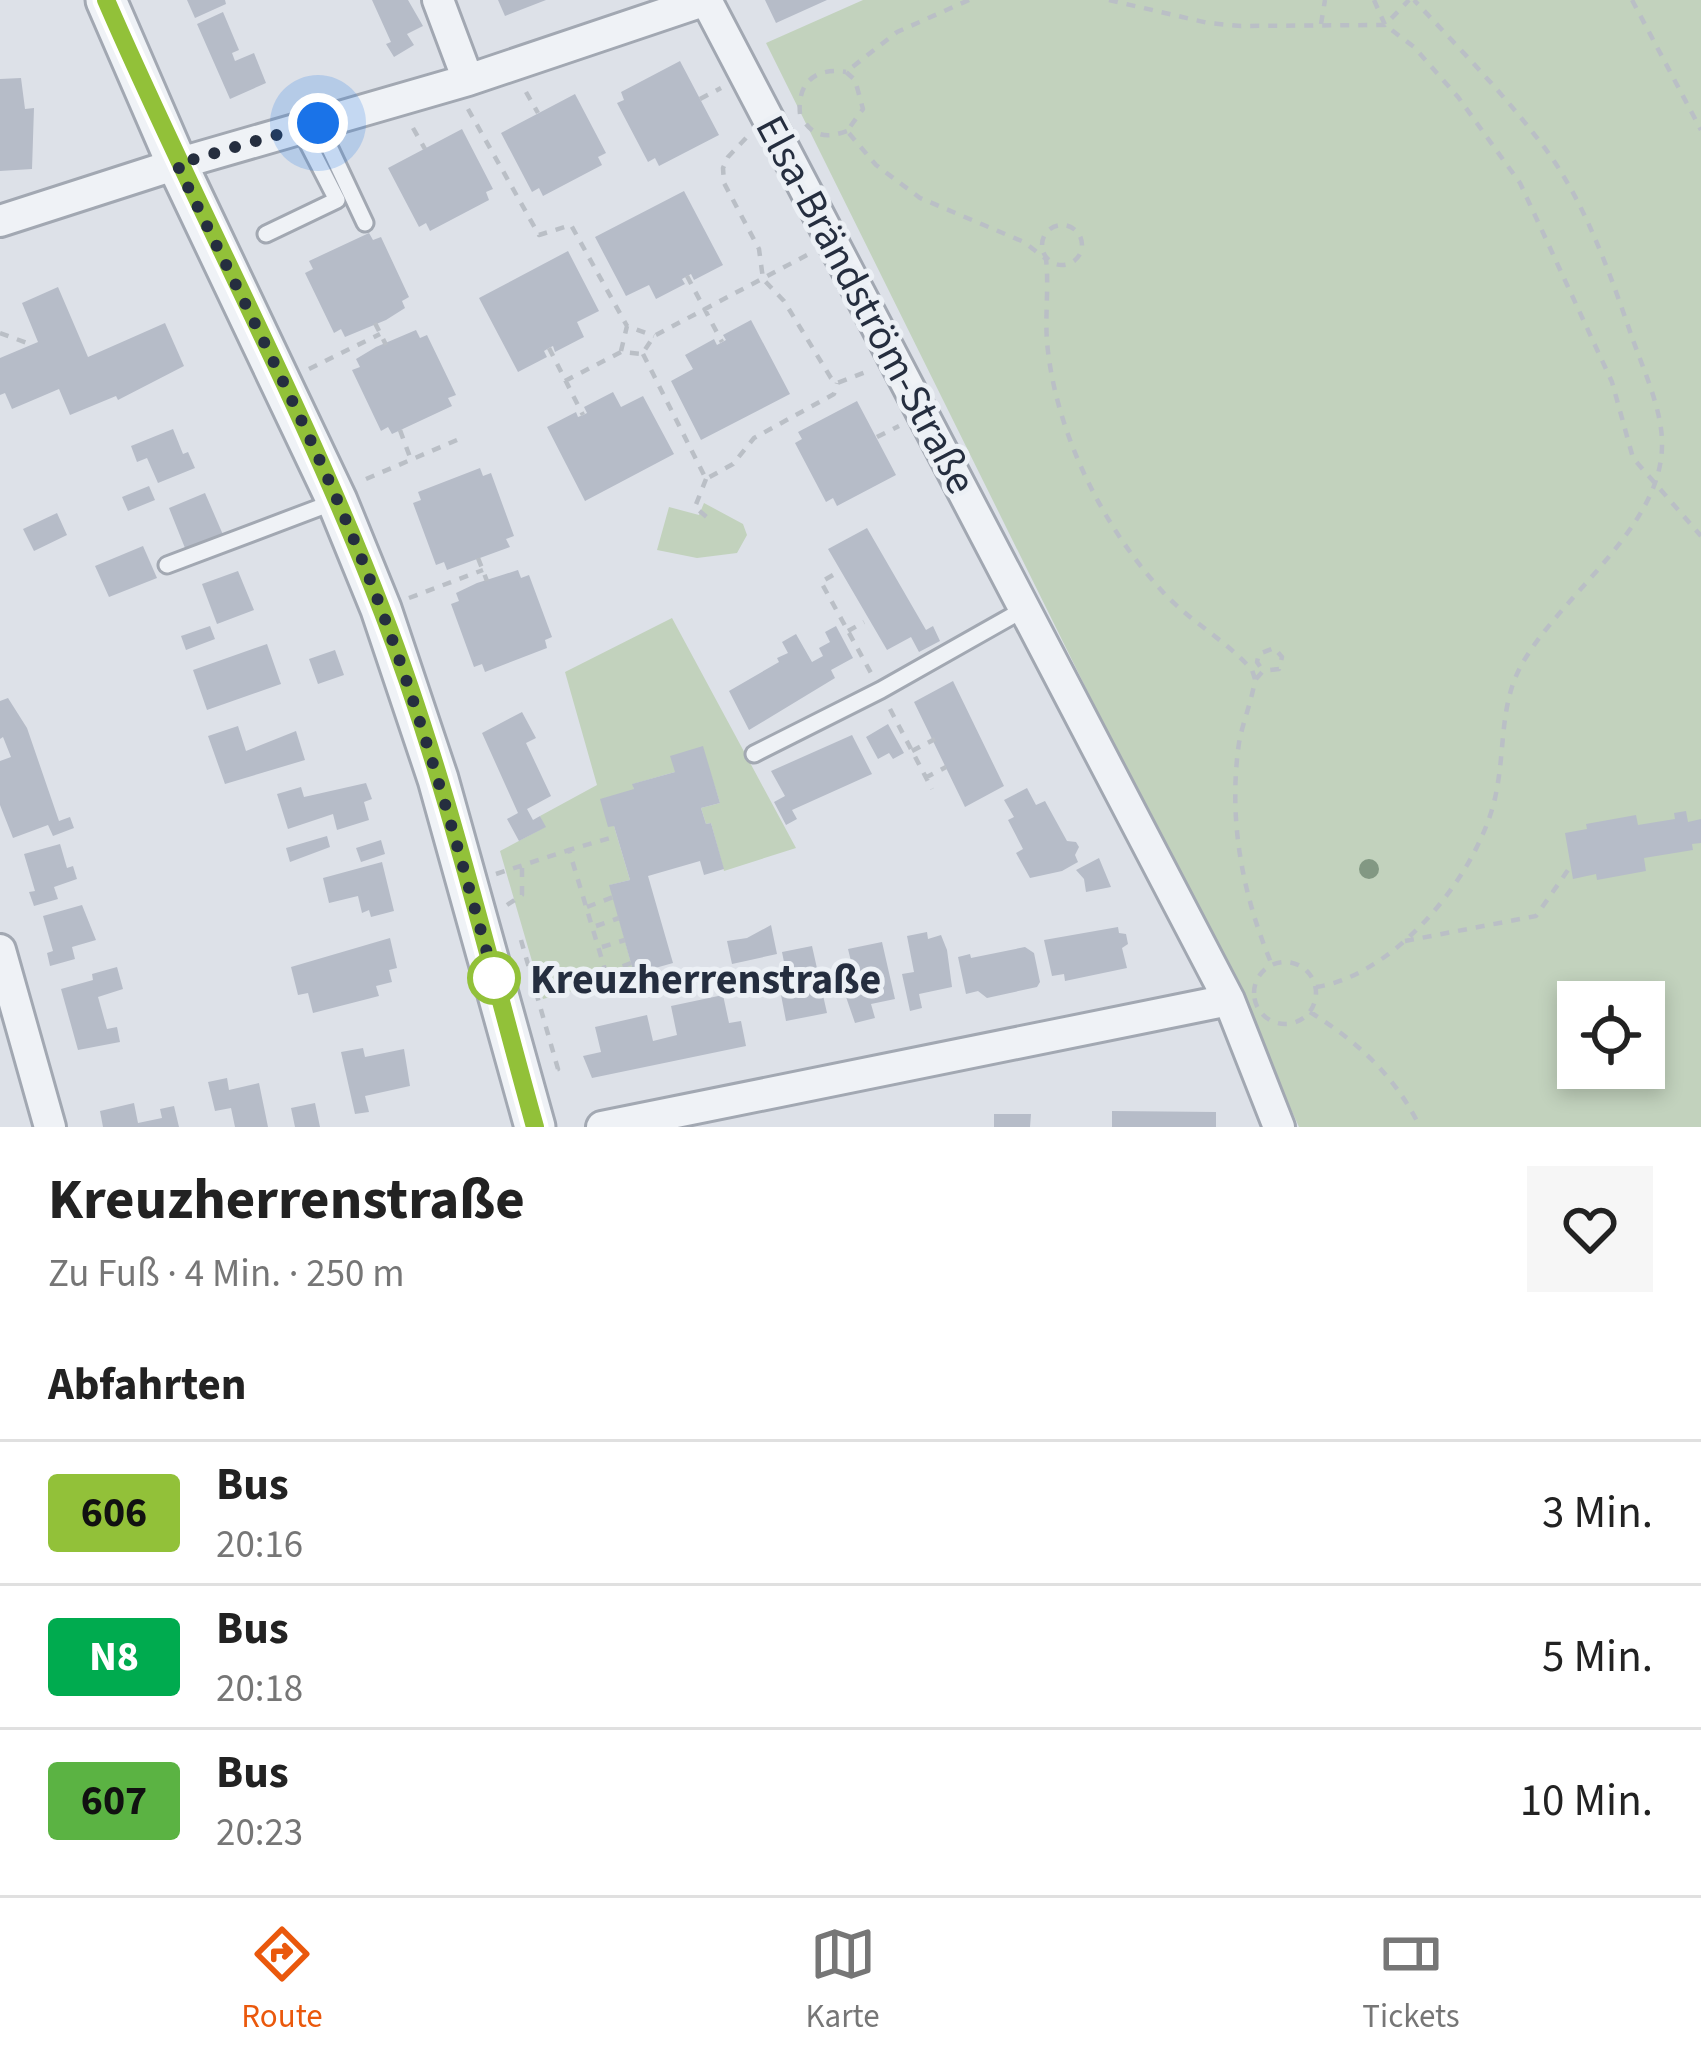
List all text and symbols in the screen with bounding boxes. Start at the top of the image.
your location [288,93,348,153]
street label: Elsa-Brändström-Straße [740,105,991,505]
place label: Kreuzherrenstraße [530,950,881,1010]
marker: Kreuzherrenstraße [469,953,519,1003]
map controls [1557,981,1665,1089]
button: locate [1557,981,1665,1089]
text: Kreuzherrenstraße [48,1160,525,1241]
button: heart [1527,1166,1653,1292]
text: Zu Fuß · 4 Min. · 250 m [48,1246,405,1302]
text: Abfahrten [48,1353,247,1417]
text: Bus [216,1453,289,1517]
text: 3 Min. [1542,1481,1653,1545]
text: 606 [81,1483,147,1543]
text: 20:16 [216,1517,303,1573]
text: Bus [216,1597,289,1661]
text: 5 Min. [1542,1625,1653,1689]
text: N8 [89,1627,139,1687]
text: 20:18 [216,1661,303,1717]
text: Bus [216,1741,289,1805]
text: 10 Min. [1520,1769,1653,1833]
text: 607 [81,1771,147,1831]
text: 20:23 [216,1805,303,1861]
tab: Route [241,1921,323,2040]
tab: Karte [805,1921,880,2040]
tab: Tickets [1362,1921,1460,2040]

